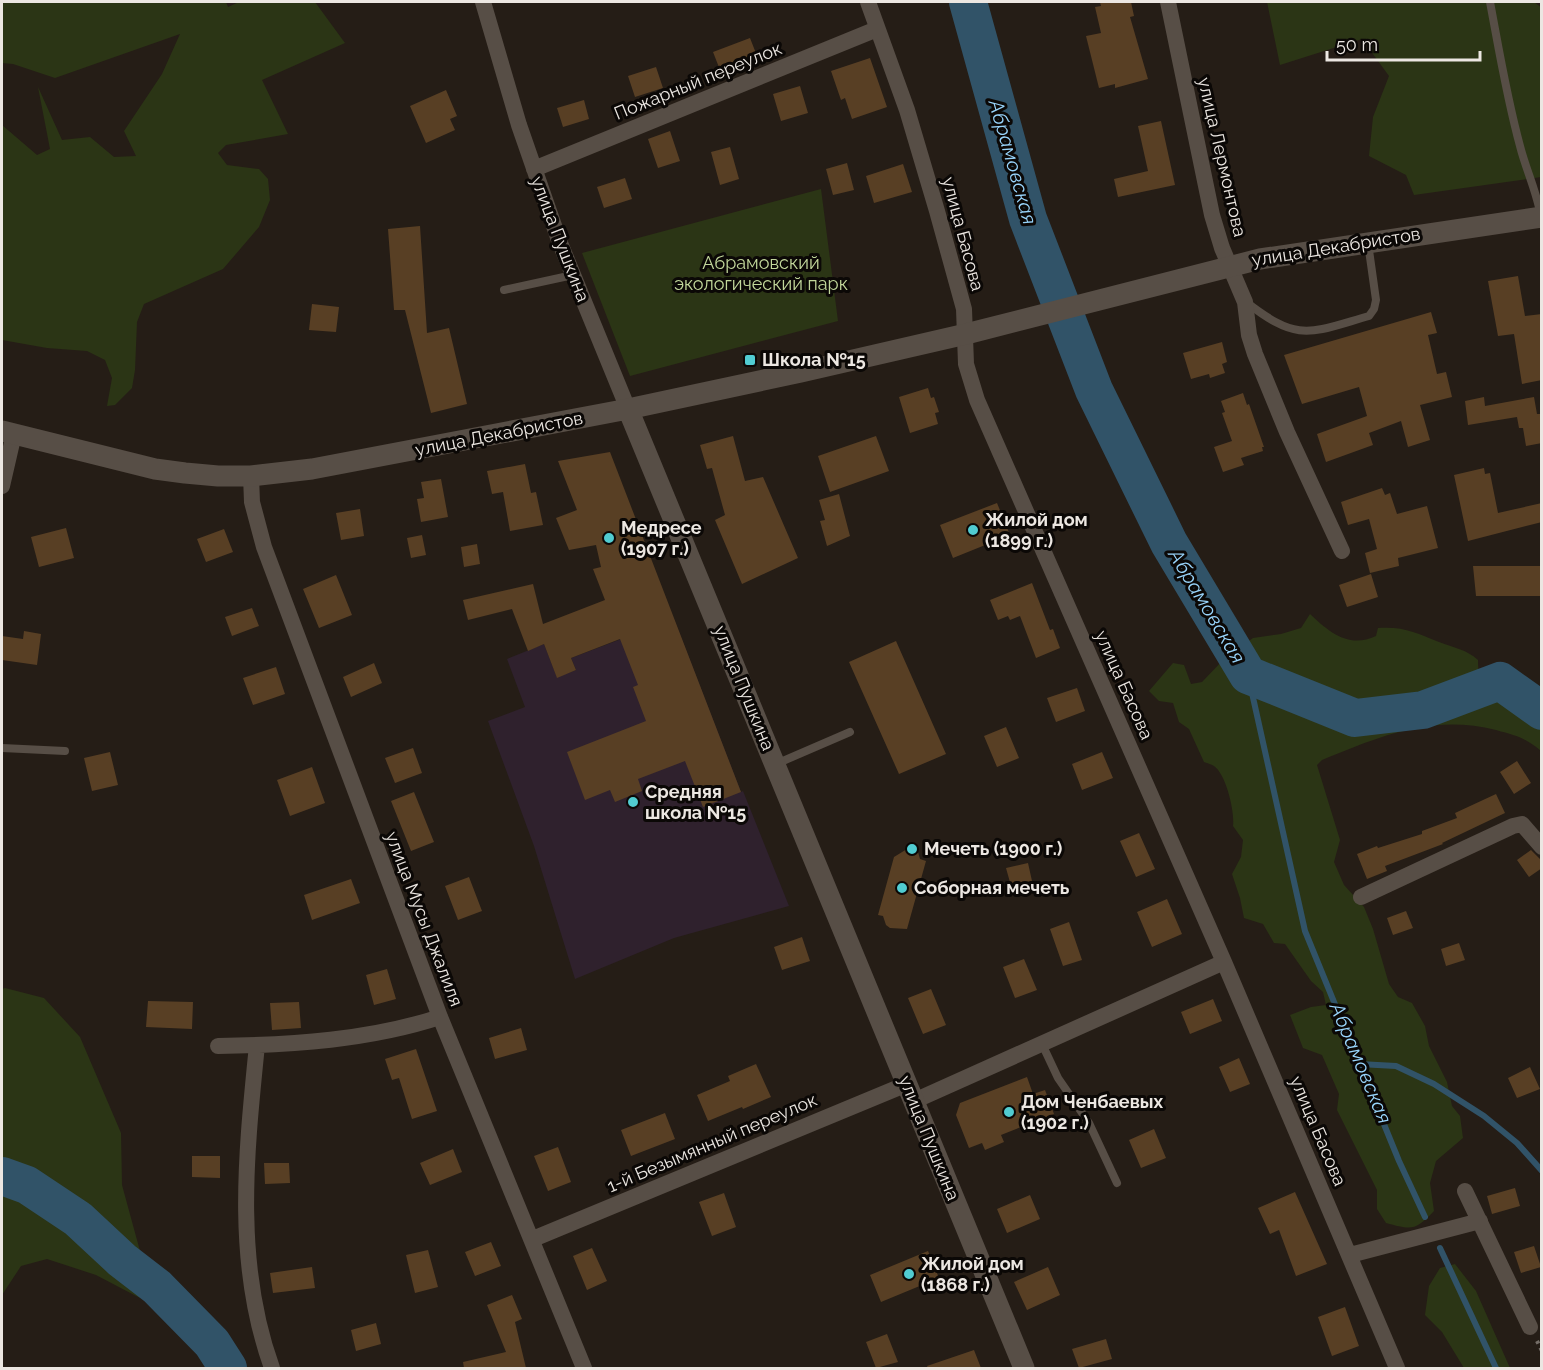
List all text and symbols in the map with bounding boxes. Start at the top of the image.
scale bar [1327,24,1480,62]
text: 50 m [1336,34,1378,55]
street label: Пожарный переулок [611,37,785,124]
street label: улица Лермонтова [1194,75,1251,239]
water label: Абрамовская [983,96,1042,228]
street label: улица Пушкина [527,173,594,305]
street label: улица Басова [938,175,989,293]
street label: улица Декабристов [1250,223,1422,270]
park label: Абрамовский экологический парк [674,252,848,294]
place label: Школа №15 [762,349,866,370]
marker: Школа №15 [743,353,757,367]
street label: улица Декабристов [413,407,584,460]
place label: Жилой дом (1899 г.) [985,509,1088,551]
place label: Медресе (1907 г.) [621,517,702,559]
marker: Жилой дом (1899 г.) [966,523,980,537]
marker: Медресе (1907 г.) [602,531,616,545]
water label: Абрамовская [1163,544,1251,668]
street label: улица Пушкина [710,622,779,753]
street label: улица Басова [1091,627,1158,743]
place label: Средняя школа №15 [645,781,746,823]
marker: Средняя школа №15 [626,795,640,809]
street label: улица Мусы Джалиля [381,829,467,1009]
place label: Мечеть (1900 г.) [924,838,1062,859]
marker: Мечеть (1900 г.) [905,842,919,856]
place label: Соборная мечеть [914,877,1070,898]
marker: Соборная мечеть [895,881,909,895]
water label: Абрамовская [1324,998,1397,1127]
street label: улица Пушкина [895,1072,964,1203]
street label: улица Басова [1286,1073,1351,1189]
street label: 1-й Безымянный переулок [604,1089,820,1196]
place label: Дом Ченбаевых (1902 г.) [1021,1091,1164,1133]
marker: Дом Ченбаевых (1902 г.) [1002,1105,1016,1119]
place label: Жилой дом (1868 г.) [921,1253,1024,1295]
marker: Жилой дом (1868 г.) [902,1267,916,1281]

